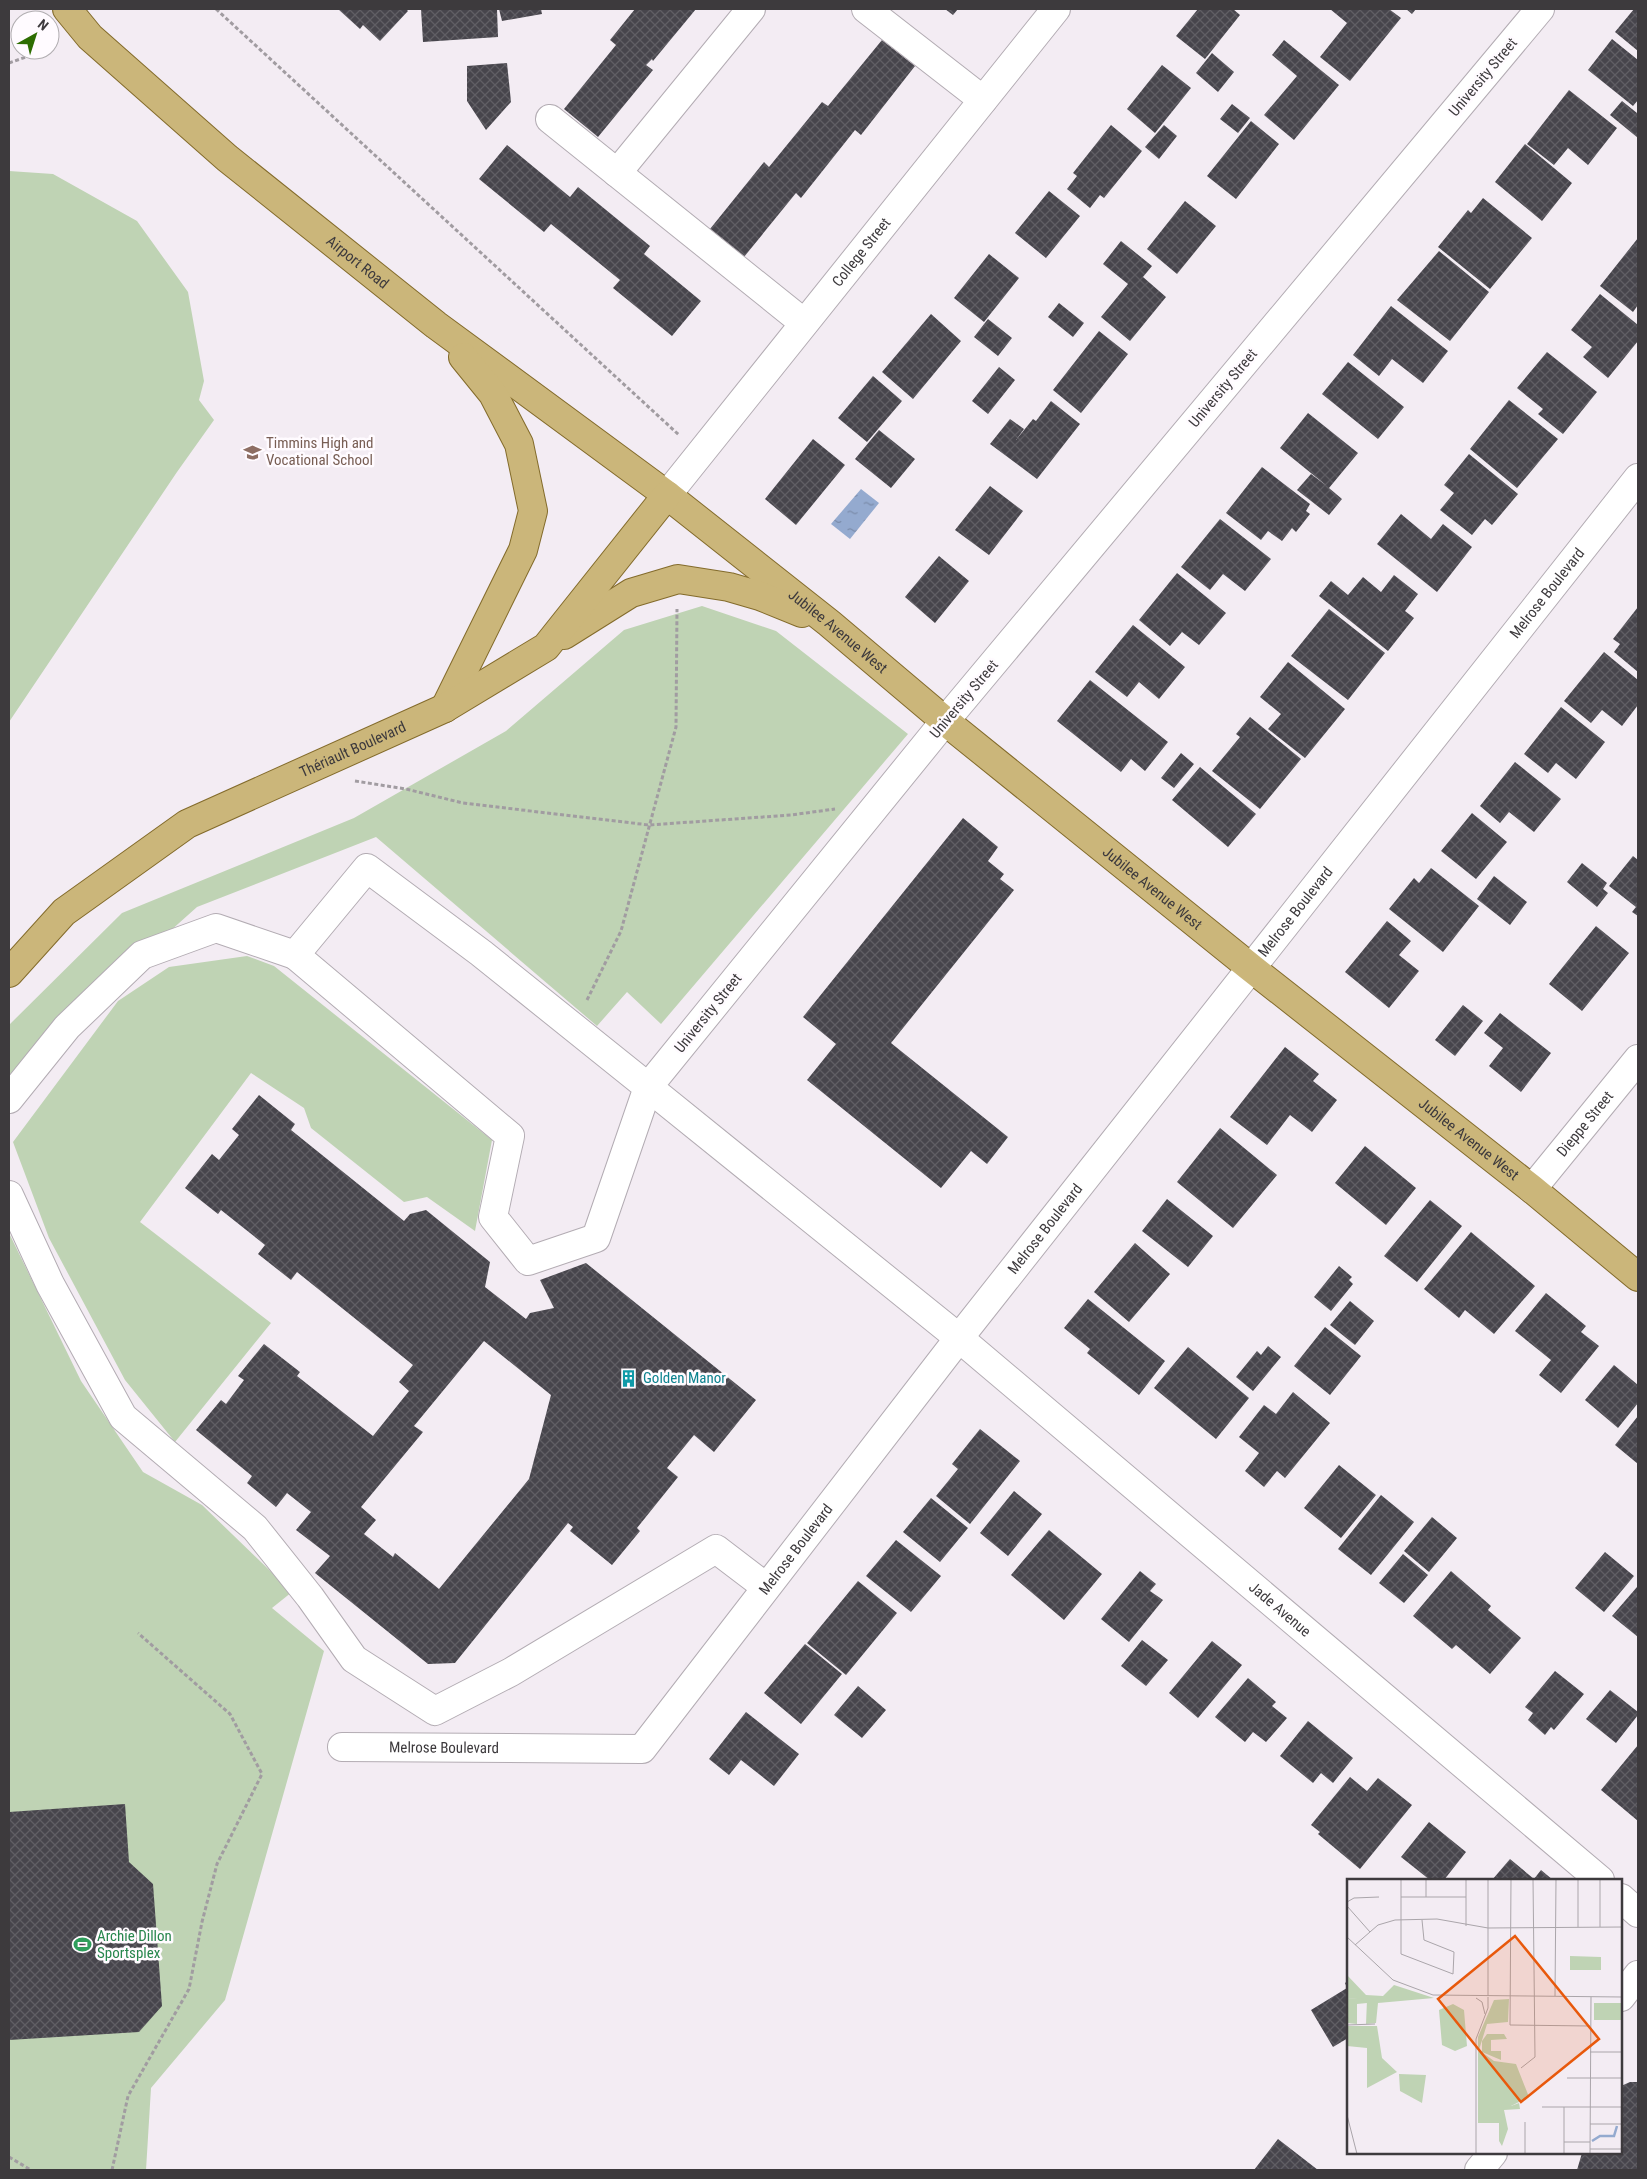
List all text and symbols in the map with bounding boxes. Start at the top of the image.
north arrow [10,10,60,60]
text: N [35,16,52,34]
street label: University Street [1445,34,1521,120]
street label: College Street [828,214,894,290]
street label: Airport Road [323,232,392,293]
street label: University Street [1185,345,1261,431]
place label: Timmins High and Vocational School [266,434,374,469]
school or university icon: Timmins High and Vocational School [242,442,262,462]
street label: Melrose Boulevard [1506,545,1588,642]
street label: Jubilee Avenue West [785,585,891,677]
street label: University Street [926,656,1002,742]
street label: Thériault Boulevard [297,718,409,781]
street label: Jubilee Avenue West [1099,843,1206,934]
street label: Melrose Boulevard [1254,863,1337,961]
street label: University Street [671,970,745,1056]
street label: Dieppe Street [1553,1087,1617,1160]
street label: Jubilee Avenue West [1415,1094,1523,1184]
street label: Melrose Boulevard [1004,1180,1086,1278]
building icon: Golden Manor [619,1368,639,1388]
place label: Golden Manor [643,1369,726,1387]
street label: Melrose Boulevard [755,1500,837,1598]
street label: Jade Avenue [1245,1578,1314,1641]
street label: Melrose Boulevard [389,1738,499,1757]
inset map [1347,1879,1622,2154]
place label: Archie Dillon Sportsplex [97,1927,172,1962]
sports icon: Archie Dillon Sportsplex [73,1935,93,1955]

